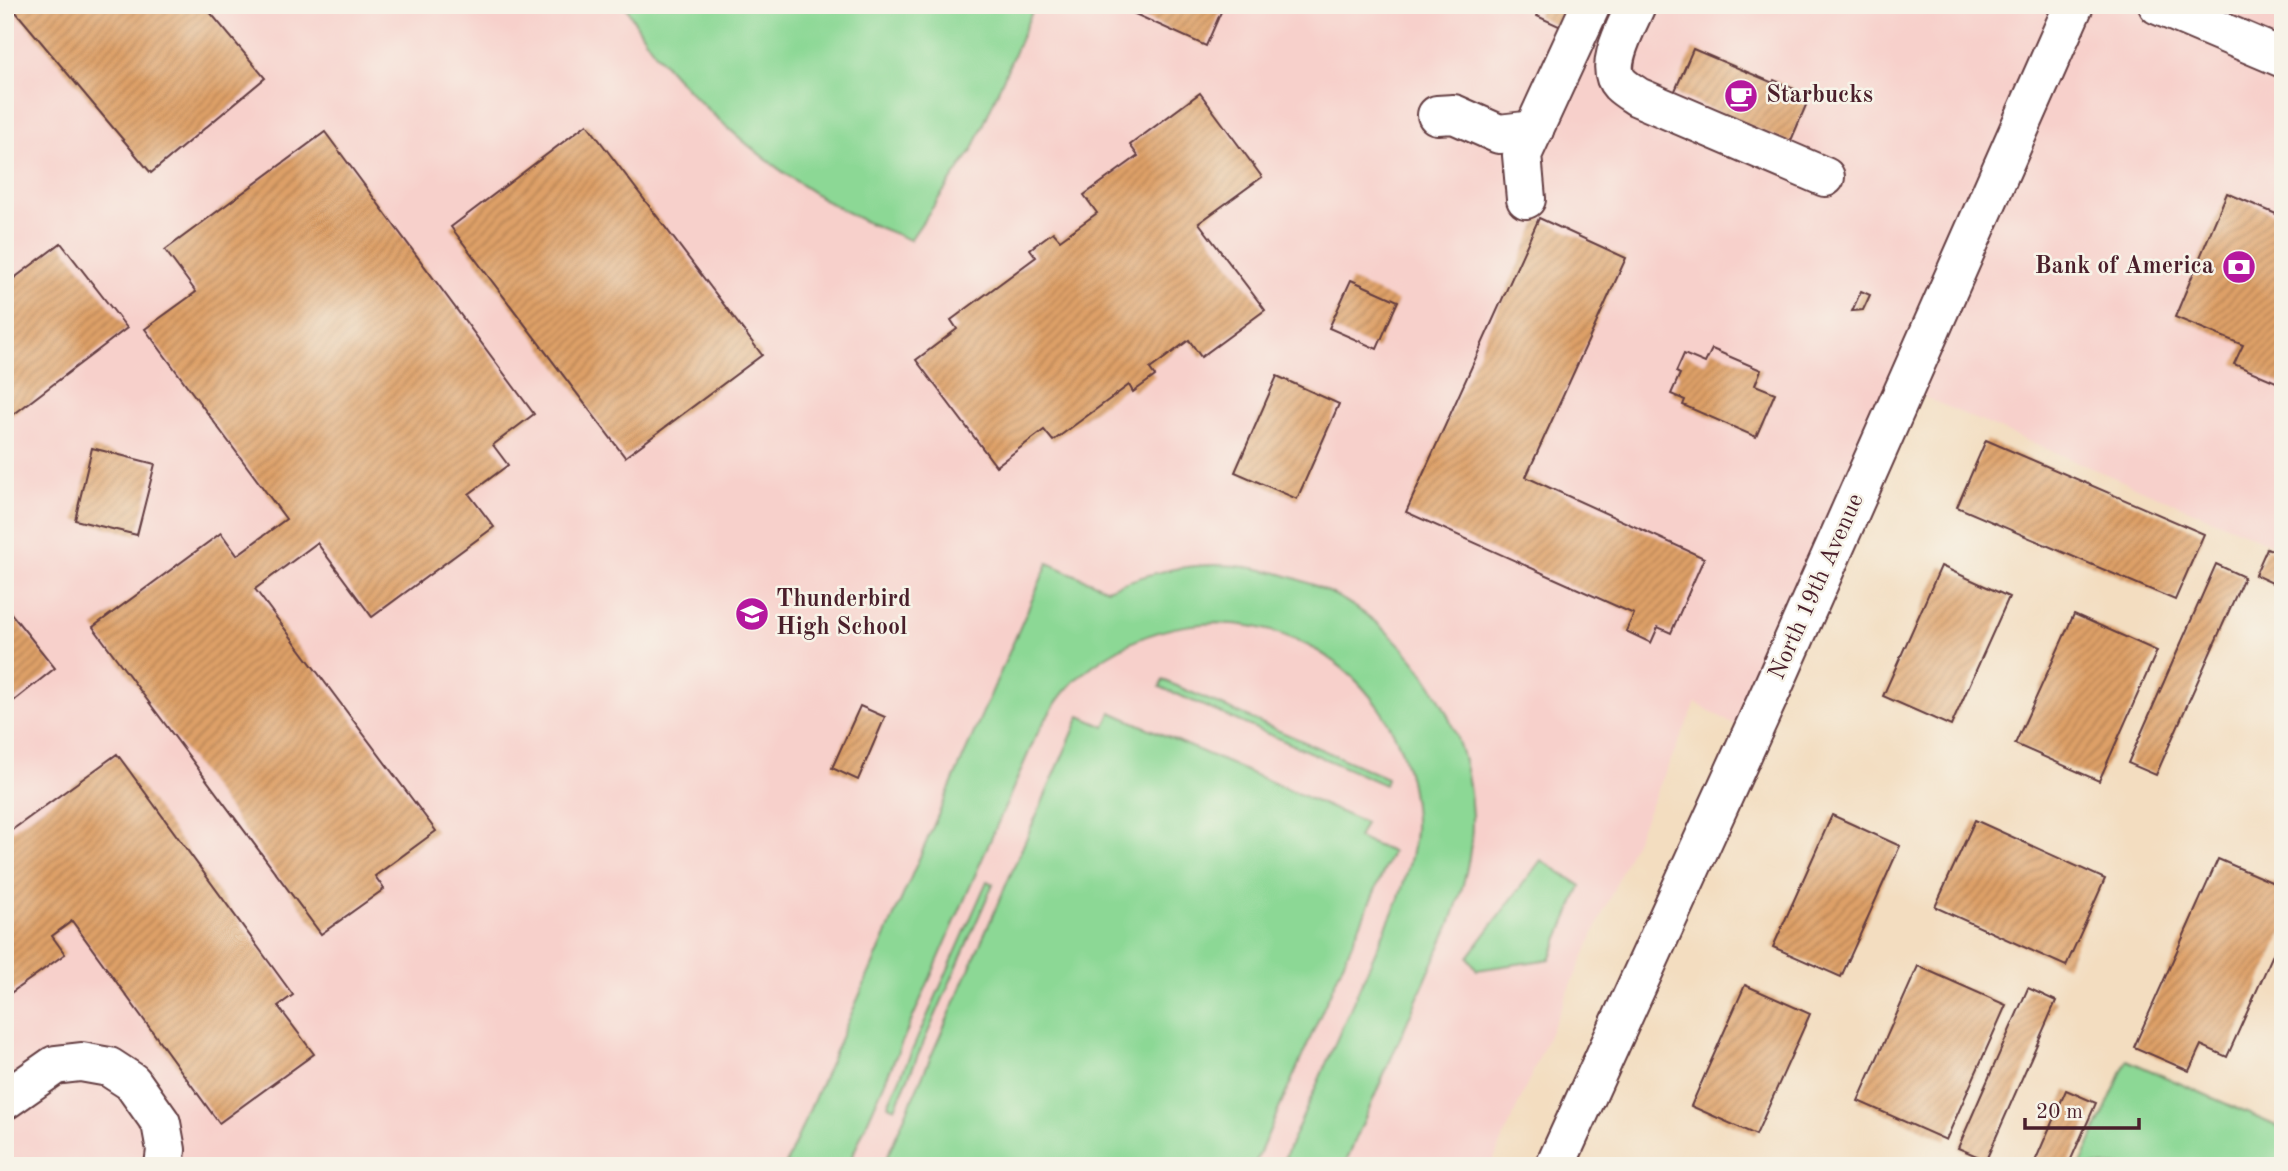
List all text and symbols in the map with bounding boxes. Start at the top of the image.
cafe icon: Starbucks [1722,77,1760,115]
place label: Starbucks [1766,84,1873,108]
bank icon: Bank of America [2220,248,2258,286]
place label: Bank of America [2034,255,2214,279]
street label: North 19th Avenue [1765,490,1869,684]
place label: Thunderbird High School [776,588,911,640]
school or university icon: Thunderbird High School [733,595,771,633]
scale bar [2025,1087,2139,1131]
text: 20 m [2036,1102,2083,1123]

